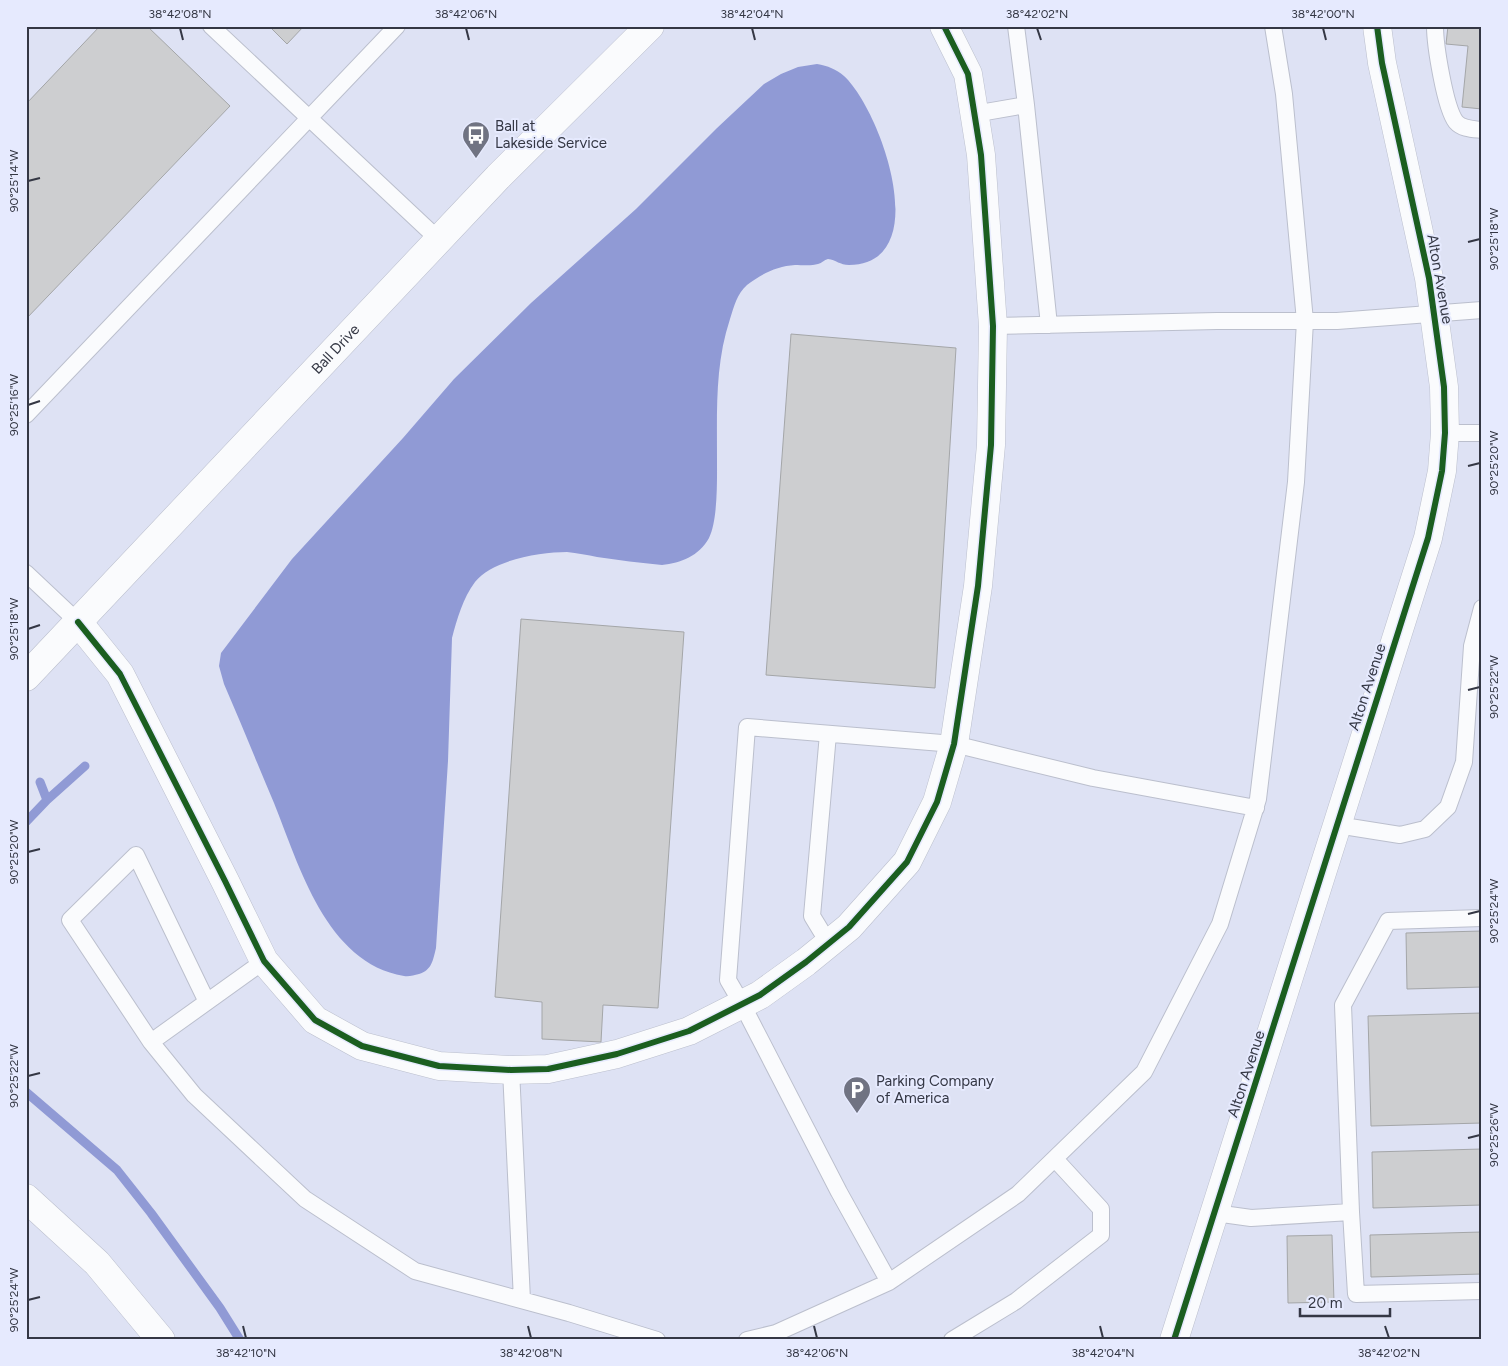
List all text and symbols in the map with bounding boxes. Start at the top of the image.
text: 38°42'08"N [148,7,212,21]
text: 38°42'06"N [435,7,497,21]
text: 38°42'04"N [720,7,784,21]
text: 38°42'02"N [1006,7,1068,21]
text: 38°42'00"N [1291,7,1355,21]
place label: Ball at Lakeside Service [495,117,607,152]
bus stop icon: Ball at Lakeside Service [461,120,491,159]
text: 90°25'14"W [7,149,21,212]
text: 90°25'18"W [1487,207,1501,270]
street label: Alton Avenue [1423,233,1457,325]
street label: Ball Drive [308,320,363,378]
text: 90°25'16"W [7,374,21,436]
text: 90°25'20"W [1487,430,1501,495]
text: 90°25'18"W [7,597,21,660]
street label: Alton Avenue [1344,641,1390,733]
text: 90°25'22"W [1487,655,1501,719]
text: 90°25'20"W [7,819,21,884]
text: 90°25'24"W [1487,878,1501,943]
street label: Alton Avenue [1223,1028,1269,1120]
text: 90°25'22"W [7,1044,21,1108]
place label: Parking Company of America [876,1072,994,1107]
parking icon: Parking Company of America [842,1075,872,1114]
text: 90°25'26"W [1487,1103,1501,1167]
text: 90°25'24"W [7,1267,21,1332]
scale bar [1300,1286,1390,1318]
text: 20 m [1308,1294,1342,1312]
text: 38°42'10"N [216,1346,276,1360]
text: 38°42'08"N [499,1346,563,1360]
text: 38°42'06"N [786,1346,848,1360]
text: 38°42'04"N [1071,1346,1135,1360]
text: 38°42'02"N [1358,1346,1420,1360]

